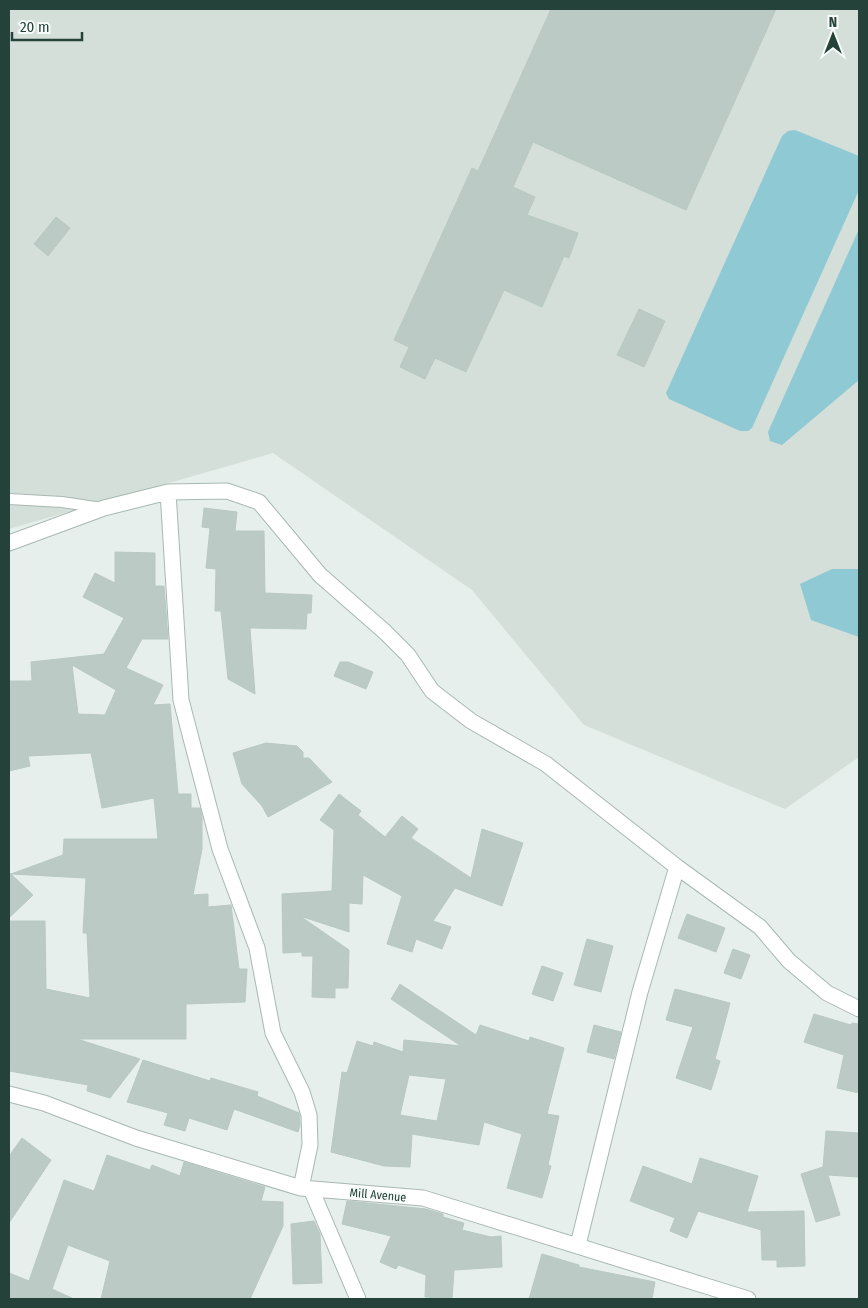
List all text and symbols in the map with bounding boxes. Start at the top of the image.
scale bar [12,10,82,42]
north arrow [808,10,858,60]
text: N [829,14,837,31]
text: 20 m [20,18,50,36]
street label: Mill Avenue [349,1186,407,1204]

